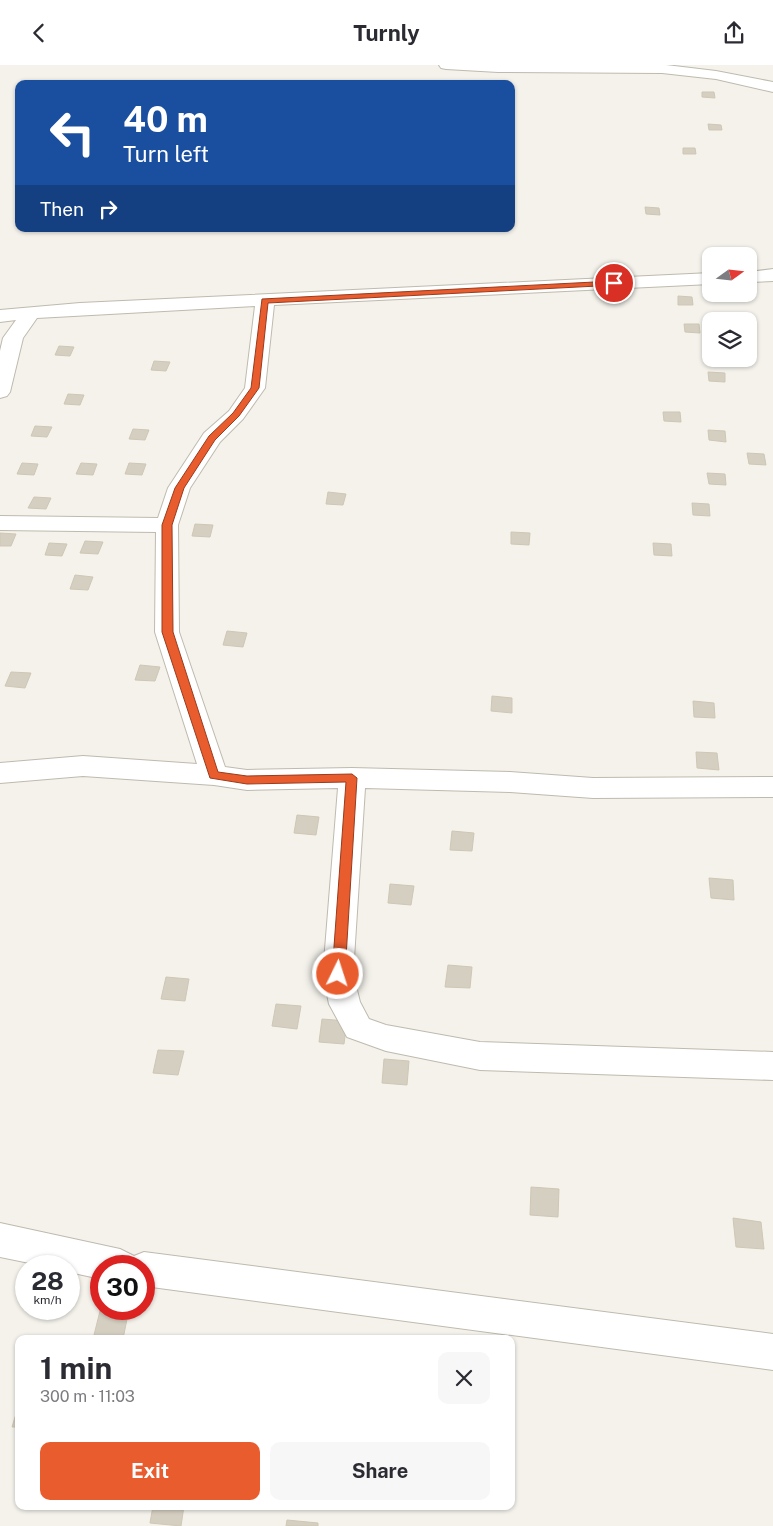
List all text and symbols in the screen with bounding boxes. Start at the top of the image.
icon: back [25,19,53,47]
icon: share [720,19,748,47]
text: Turnly [353,20,420,46]
text: 40 m [123,99,208,140]
icon: left [40,100,105,165]
text: Turn left [123,141,209,167]
icon: right [94,195,122,223]
text: Then [40,198,84,220]
north arrow [702,247,758,303]
map controls [702,247,757,367]
pin [593,262,635,304]
icon: arrive [600,269,628,297]
button: layers [702,312,757,367]
position arrow [311,947,363,999]
speed limit sign: 30 [90,1255,155,1320]
text: 28 [31,1266,64,1296]
text: km/h [33,1293,62,1307]
text: 1 min [40,1350,112,1386]
button: close [438,1352,490,1404]
text: 300 m · 11:03 [40,1387,135,1406]
button: Exit [40,1442,260,1500]
button: Share [270,1442,490,1500]

